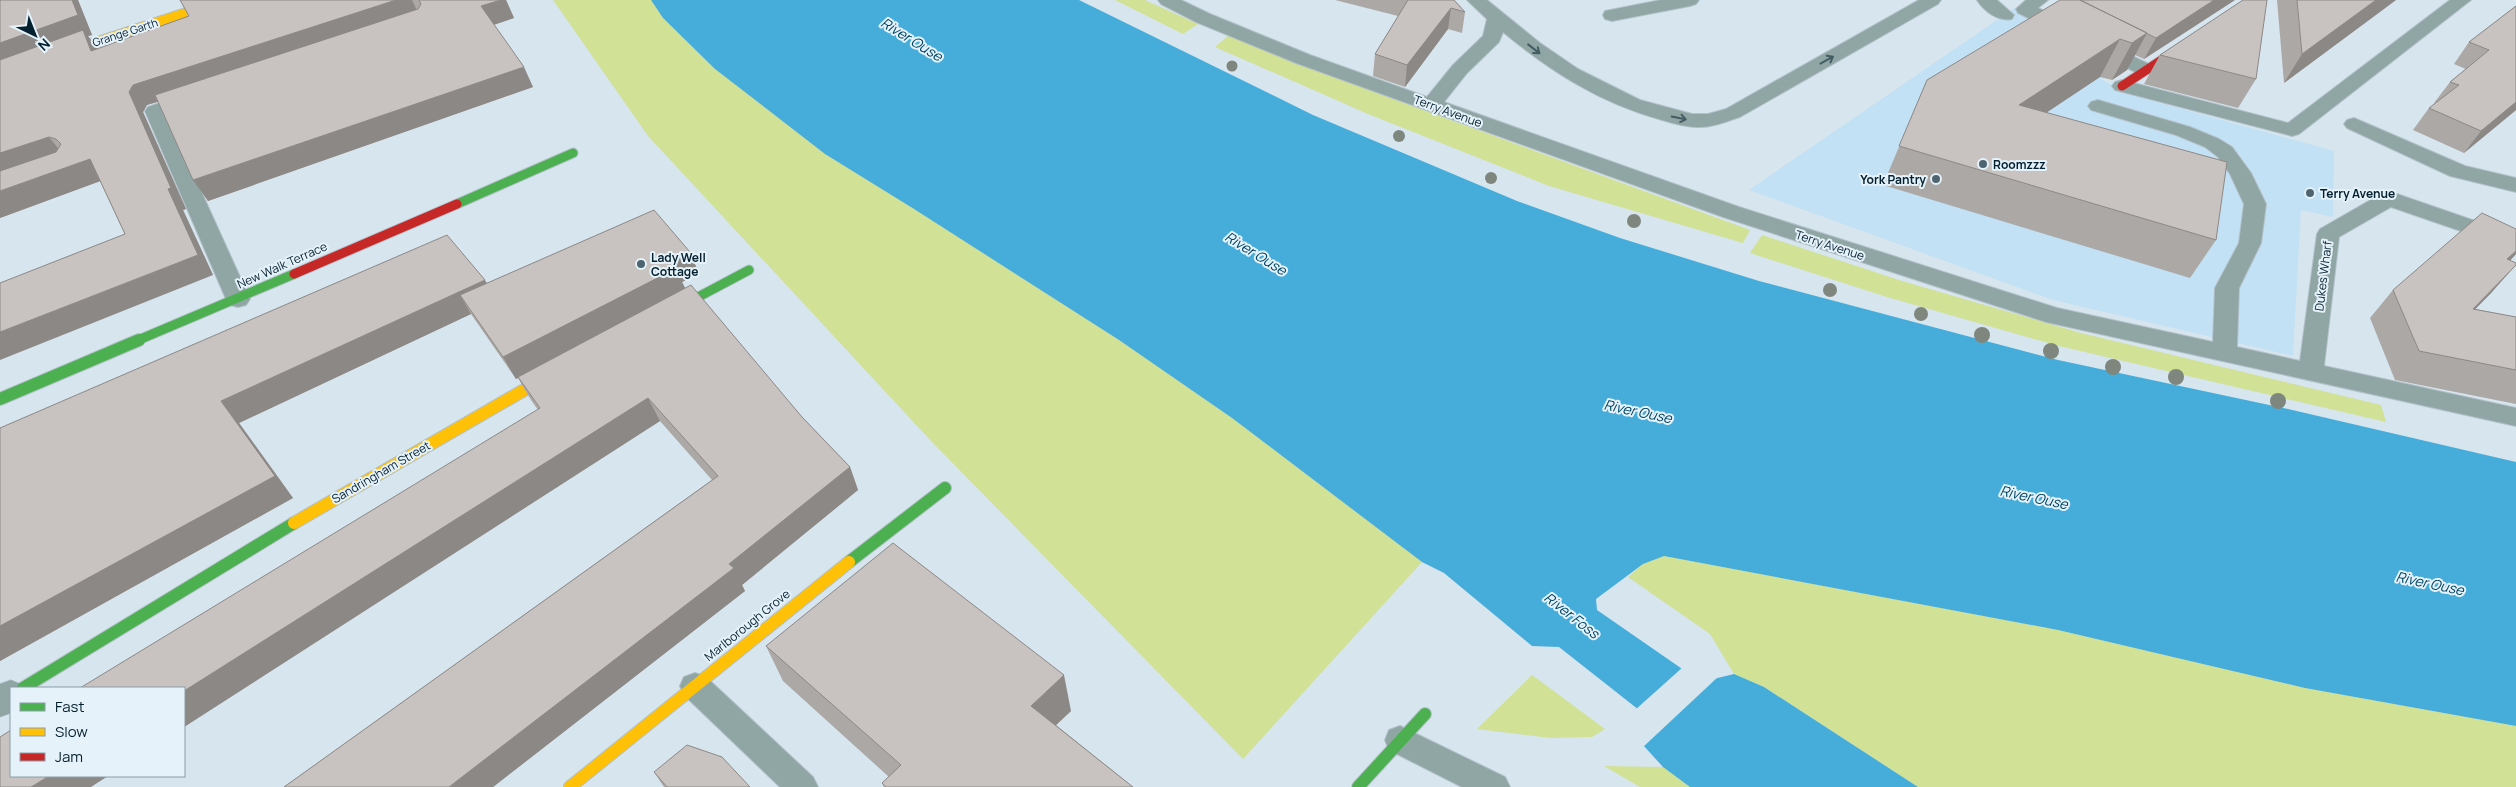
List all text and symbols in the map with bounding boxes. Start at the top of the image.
north arrow [10,10,60,60]
water label: River Ouse [878,13,947,66]
street label: Grange Garth [90,14,160,50]
text: N [34,34,54,55]
one-way arrow [1527,43,1540,54]
one-way arrow [1819,55,1834,65]
street label: Terry Avenue [1411,91,1485,131]
one-way arrow [1671,113,1687,123]
place label: Roomzzz [1993,156,2046,173]
marker: Roomzzz [1977,158,1989,170]
place label: York Pantry [1860,171,1926,188]
marker: York Pantry [1930,173,1942,185]
place label: Terry Avenue [2320,185,2395,202]
marker: Terry Avenue [2304,187,2316,199]
street label: Terry Avenue [1793,226,1867,264]
water label: River Ouse [1222,227,1291,280]
street label: New Walk Terrace [234,238,330,292]
street label: Dukes Wharf [2310,239,2336,312]
place label: Lady Well Cottage [651,249,706,280]
marker: Lady Well Cottage [635,258,647,270]
water label: River Ouse [1602,395,1674,428]
street label: Sandringham Street [329,437,434,507]
water label: River Ouse [1998,481,2070,514]
water label: River Ouse [2394,567,2466,600]
street label: Marlborough Grove [701,585,793,665]
water label: River Foss [1541,588,1605,643]
legend [10,687,185,777]
text: Fast [55,696,84,717]
text: Slow [55,721,88,742]
text: Jam [55,746,83,767]

